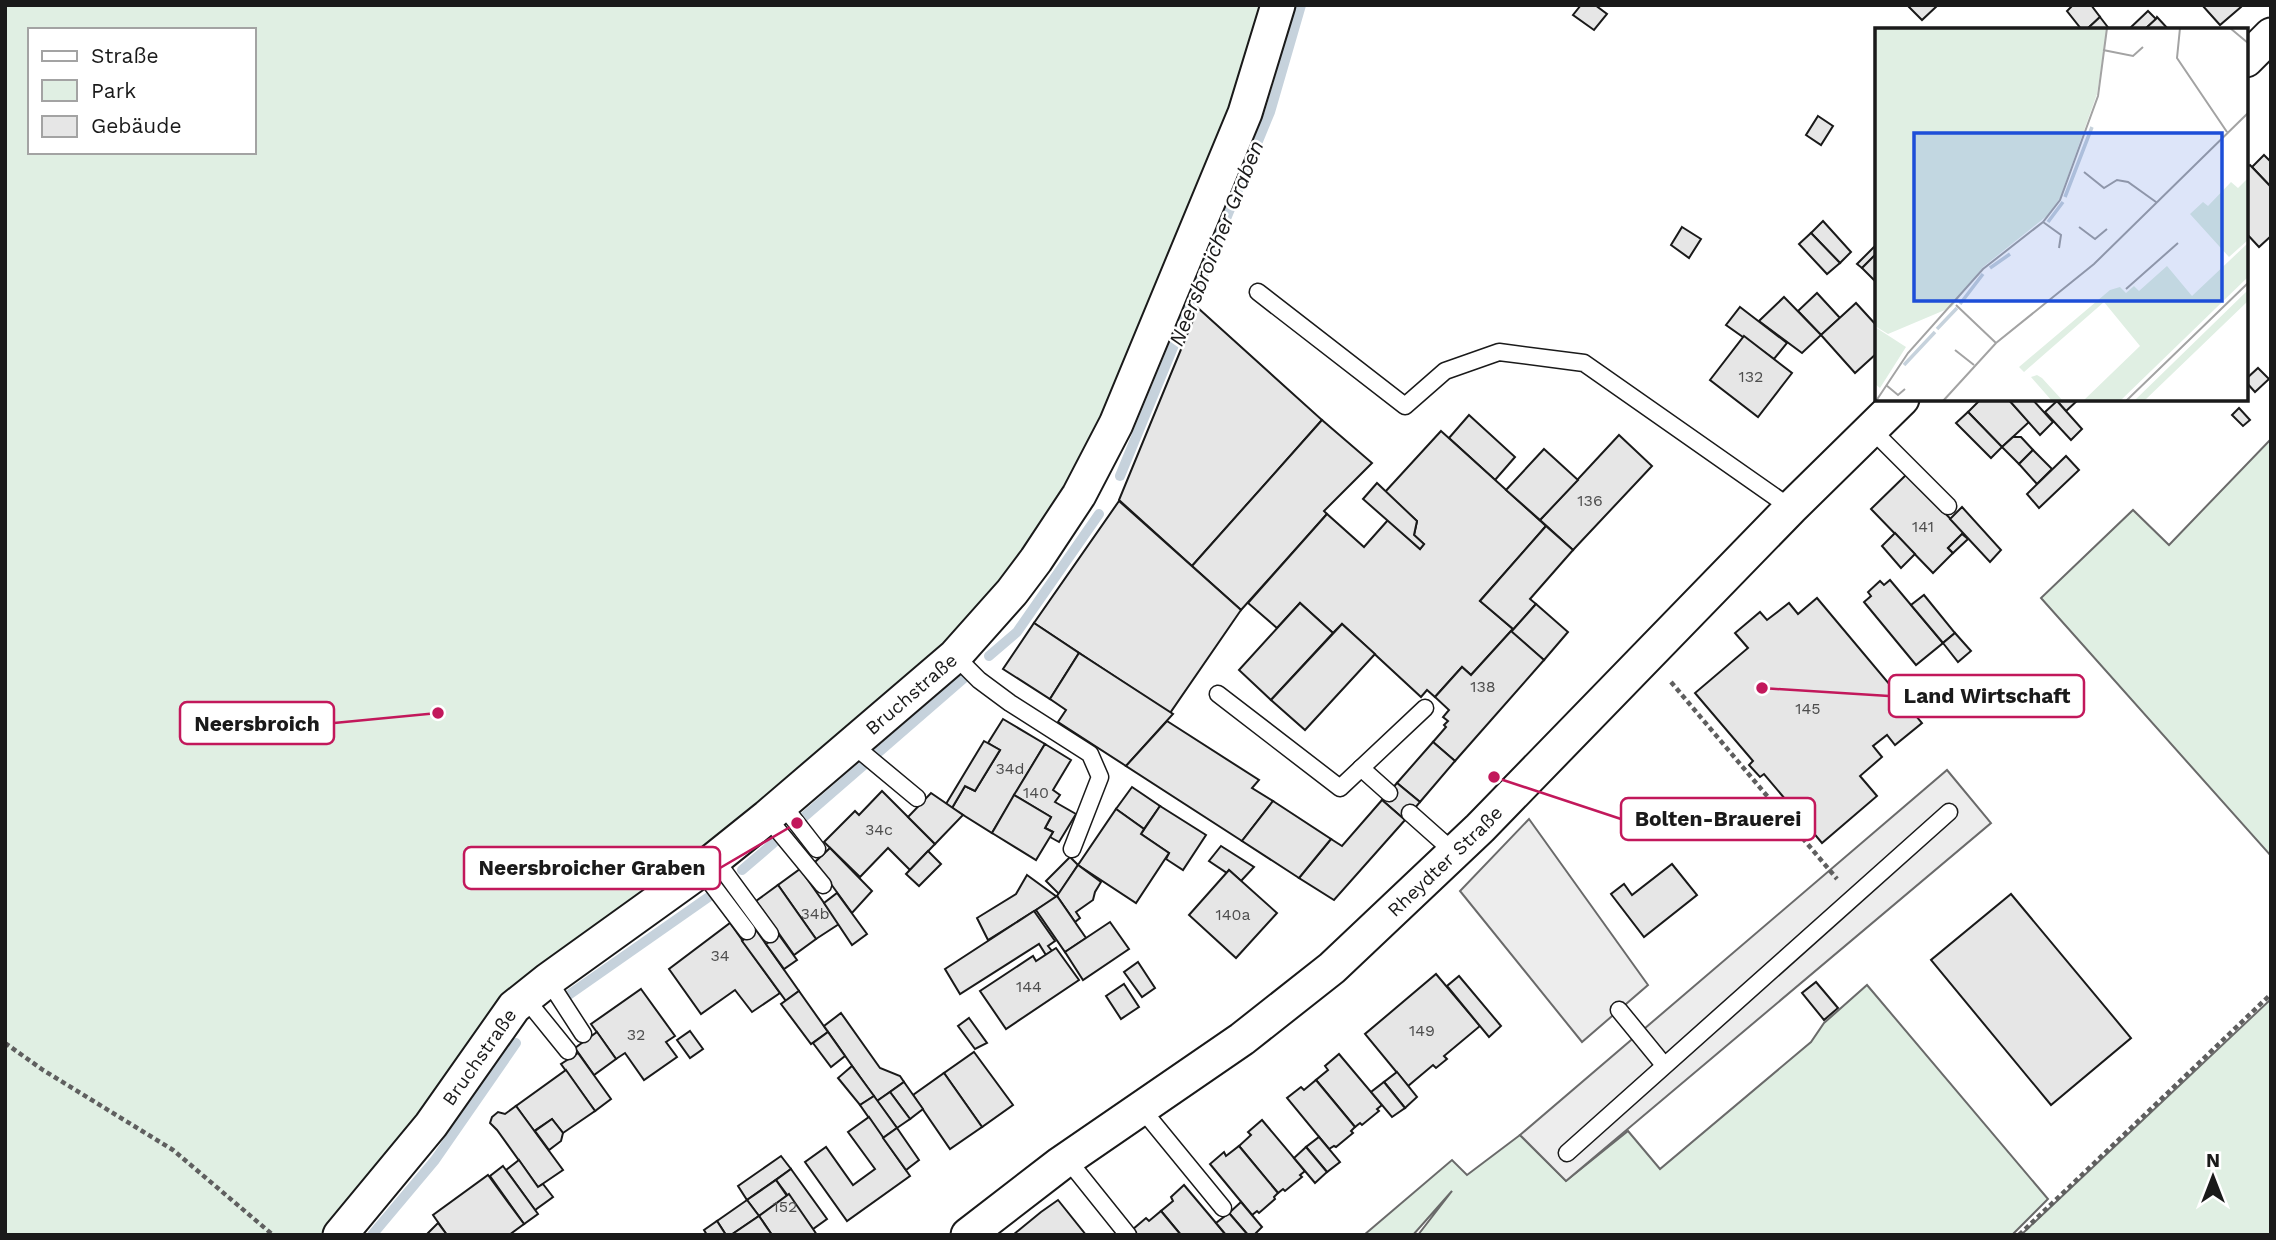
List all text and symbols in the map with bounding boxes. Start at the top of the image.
legend [28,28,256,154]
inset map [1875,28,2248,401]
text: Straße [91,43,159,68]
text: Park [91,78,136,103]
text: Gebäude [91,113,182,138]
water label: Neersbroicher Graben [1163,137,1269,349]
house number: 132 [1739,367,1763,386]
house number: 136 [1577,491,1603,510]
house number: 141 [1912,517,1934,536]
street label: Bruchstraße [860,648,961,739]
callout: Land Wirtschaft [1889,675,2084,717]
house number: 138 [1470,677,1496,696]
text: Land Wirtschaft [1904,683,2070,708]
house number: 145 [1795,699,1821,718]
callout: Neersbroich [180,702,334,744]
text: Neersbroich [194,711,320,736]
house number: 34d [995,759,1025,778]
house number: 140 [1023,783,1049,802]
callout: Bolten-Brauerei [1621,798,1815,840]
street label: Rheydter Straße [1382,801,1507,921]
text: Bolten-Brauerei [1635,806,1801,831]
house number: 34c [865,820,893,839]
callout: Neersbroicher Graben [464,847,720,889]
text: Neersbroicher Graben [478,855,706,880]
house number: 34b [800,904,830,923]
house number: 140a [1215,905,1251,924]
house number: 34 [710,946,730,965]
house number: 144 [1016,977,1042,996]
street label: Bruchstraße [437,1004,521,1110]
house number: 149 [1409,1021,1435,1040]
house number: 32 [627,1025,645,1044]
north arrow [2178,1142,2248,1212]
text: N [2206,1149,2220,1172]
house number: 152 [773,1197,797,1216]

